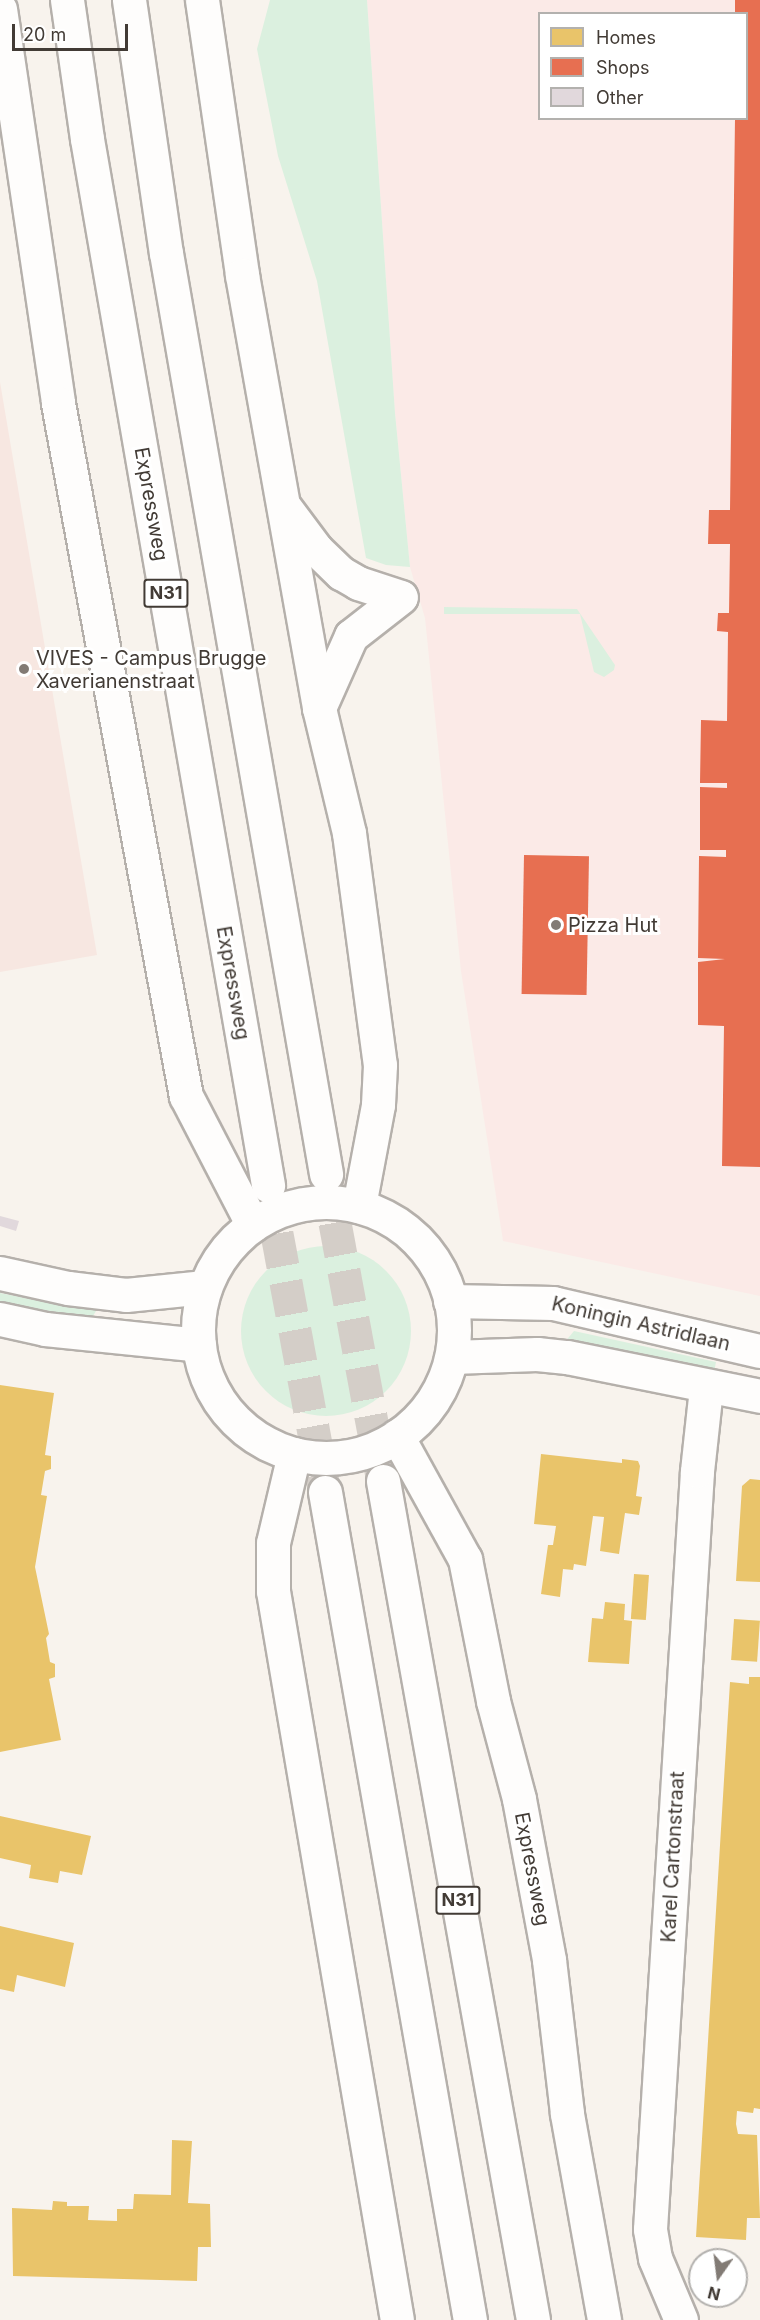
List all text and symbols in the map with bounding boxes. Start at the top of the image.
scale bar [15,12,130,50]
legend [538,12,748,120]
text: 20 m [23,24,66,45]
text: Homes [596,27,656,48]
text: Shops [596,57,650,78]
text: Other [596,87,644,108]
street label: Expressweg [129,445,173,563]
road number: N31 [142,578,190,608]
place label: VIVES - Campus Brugge Xaverianenstraat [36,646,267,693]
marker: VIVES - Campus Brugge Xaverianenstraat [17,662,31,676]
place label: Pizza Hut [568,913,658,937]
marker: Pizza Hut [549,918,563,932]
street label: Expressweg [211,924,255,1042]
street label: Koningin Astridlaan [549,1292,733,1356]
street label: Karel Cartonstraat [657,1771,689,1943]
street label: Expressweg [509,1810,555,1928]
road number: N31 [434,1885,482,1915]
north arrow [688,2248,748,2308]
text: N [706,2282,722,2305]

